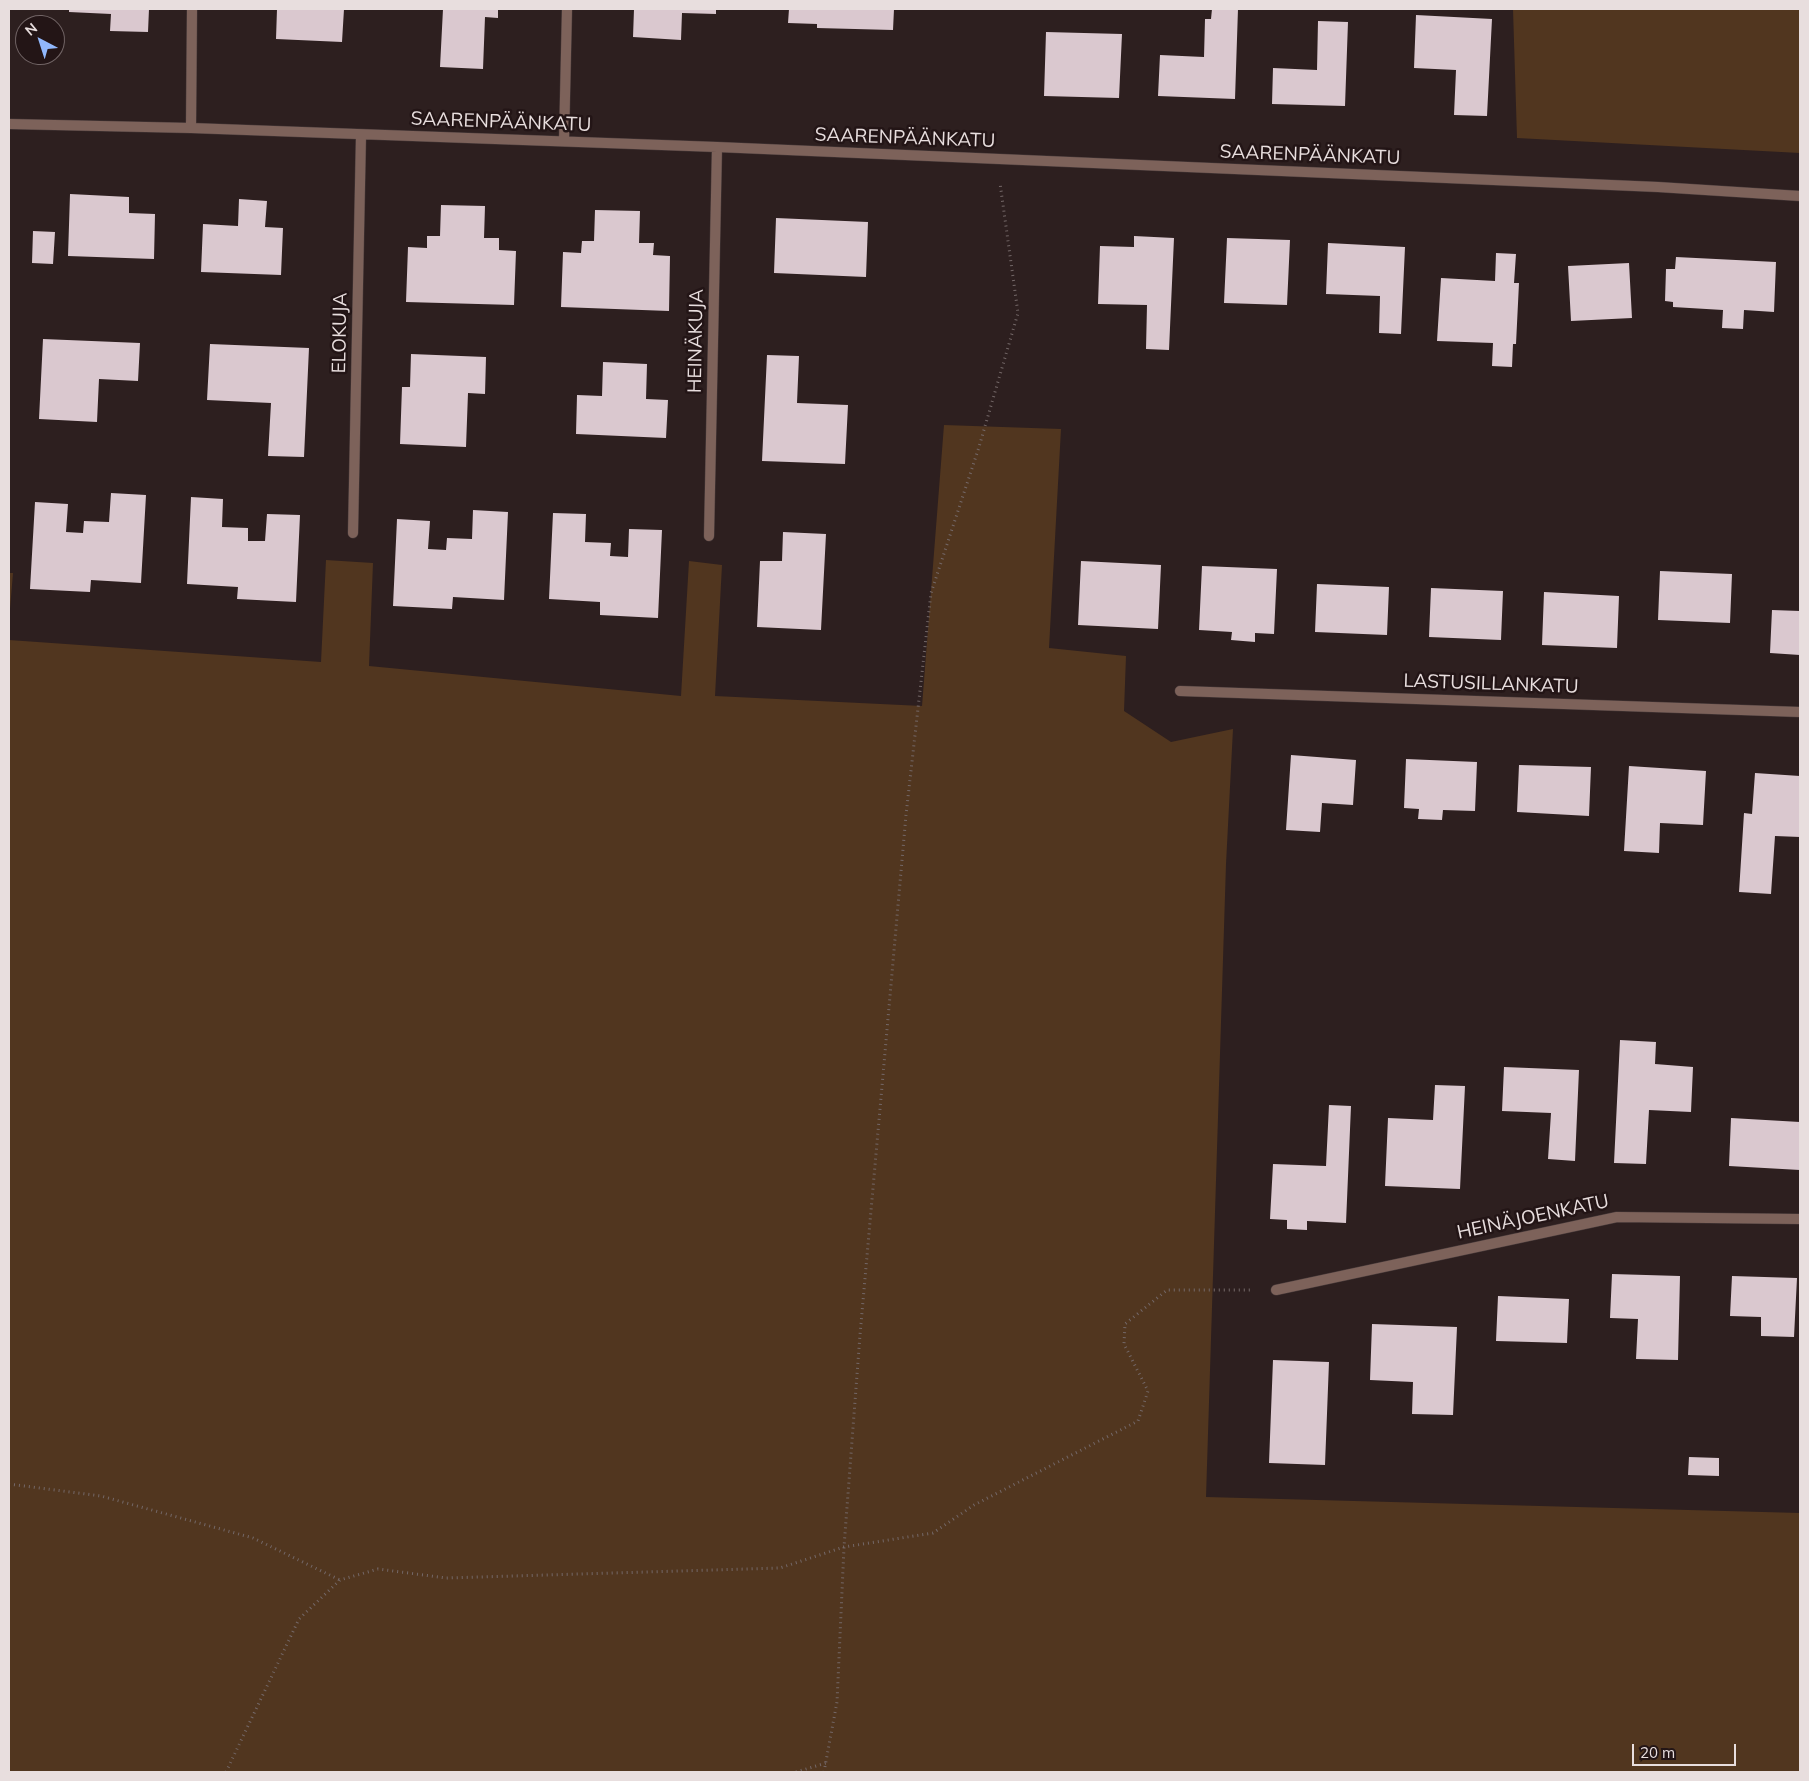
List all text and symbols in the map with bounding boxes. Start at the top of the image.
north arrow [15,15,65,65]
text: N [21,19,41,40]
street label: SAARENPÄÄNKATU [410,107,592,137]
street label: SAARENPÄÄNKATU [814,123,996,153]
street label: SAARENPÄÄNKATU [1219,140,1401,170]
street label: HEINÄKUJA [684,289,708,393]
street label: ELOKUJA [328,292,352,374]
street label: LASTUSILLANKATU [1403,670,1579,698]
street label: HEINÄJOENKATU [1455,1190,1611,1244]
scale bar [1634,1734,1738,1766]
text: 20 m [1640,1743,1675,1762]

